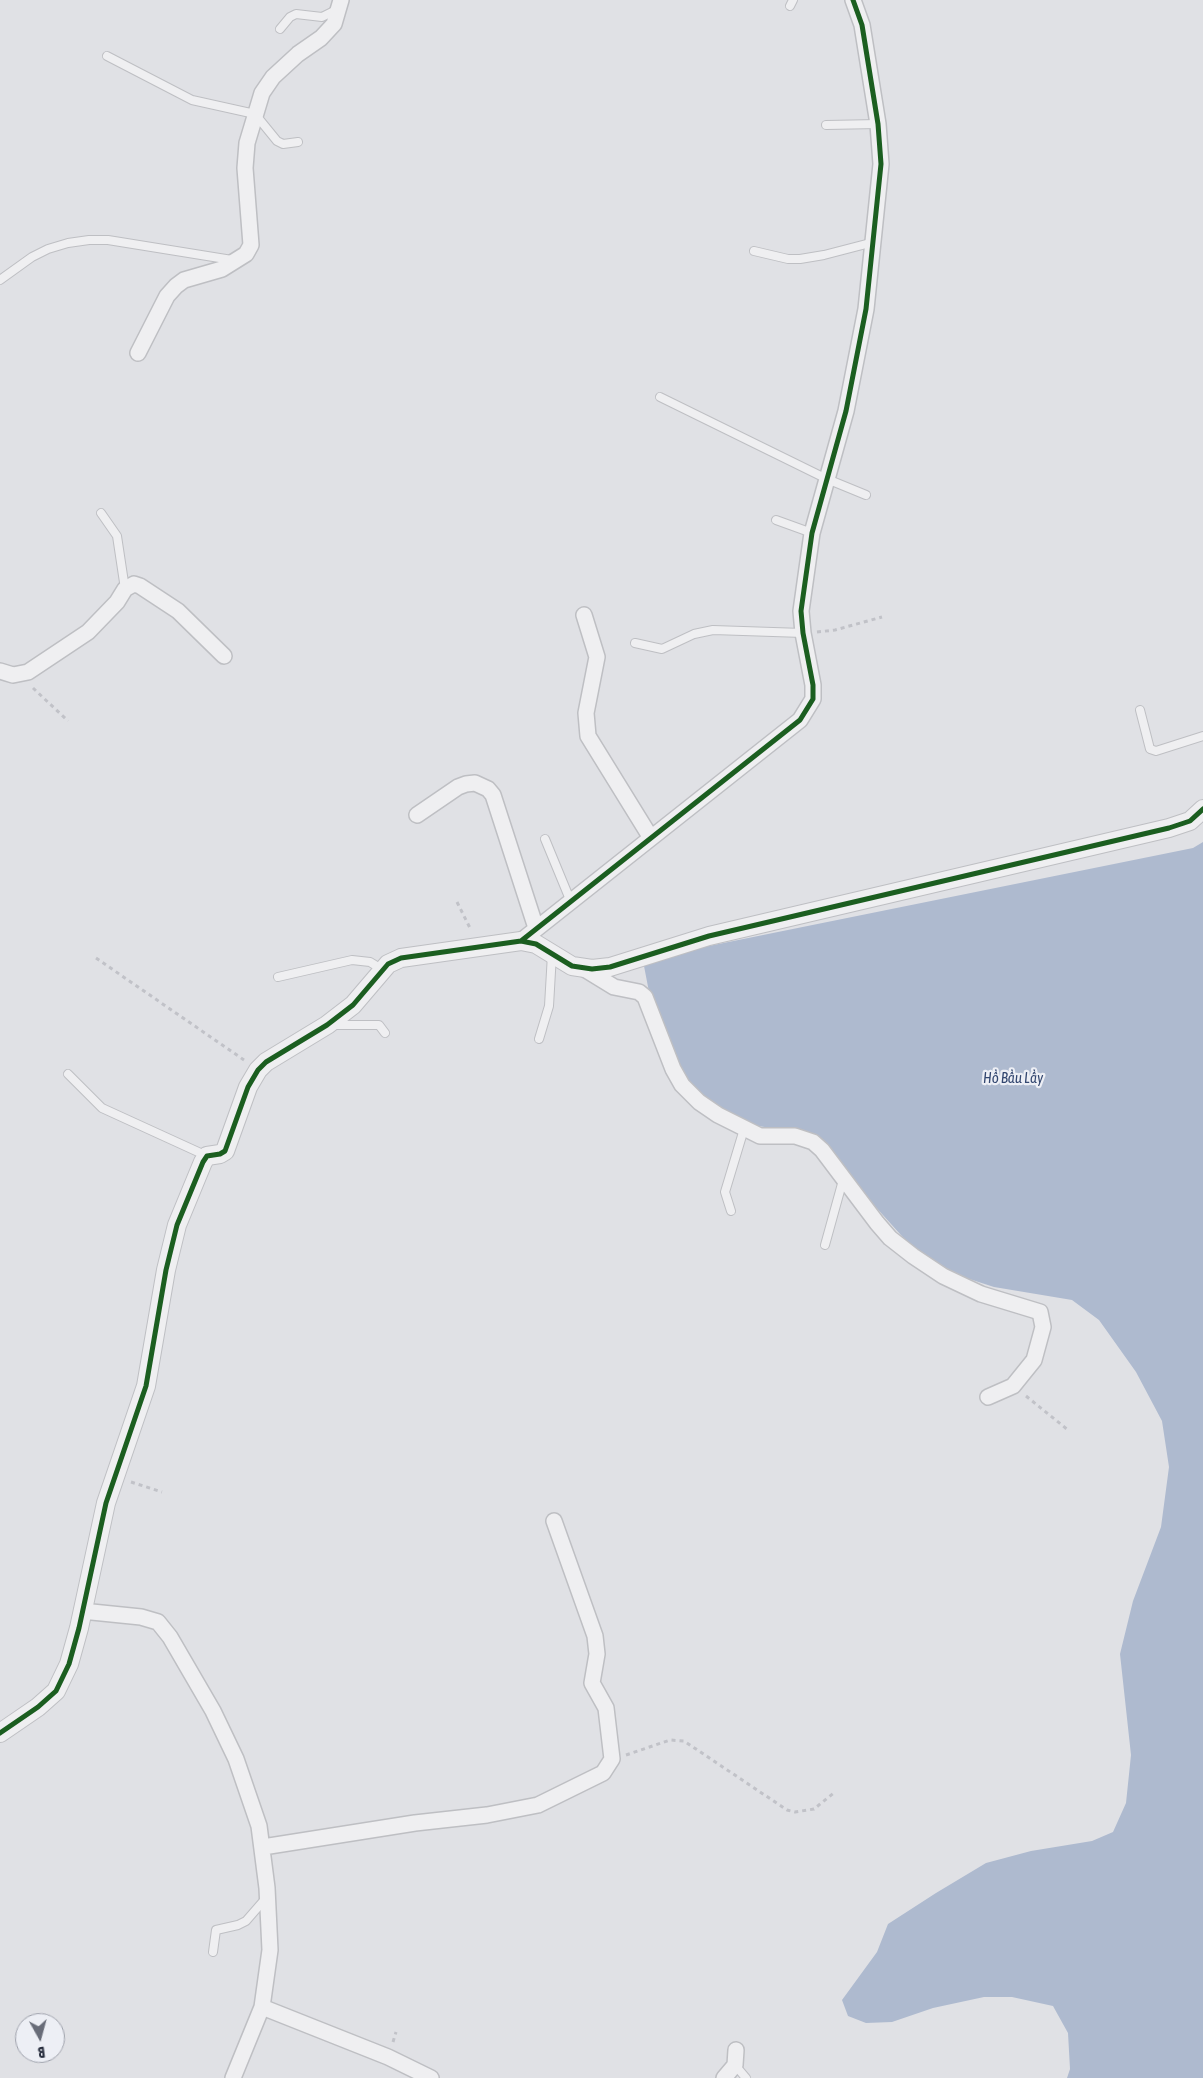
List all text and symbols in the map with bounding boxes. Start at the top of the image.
water label: Hồ Bầu Lầy [983,1069,1043,1087]
north arrow [15,2013,65,2063]
text: B [37,2044,46,2060]

